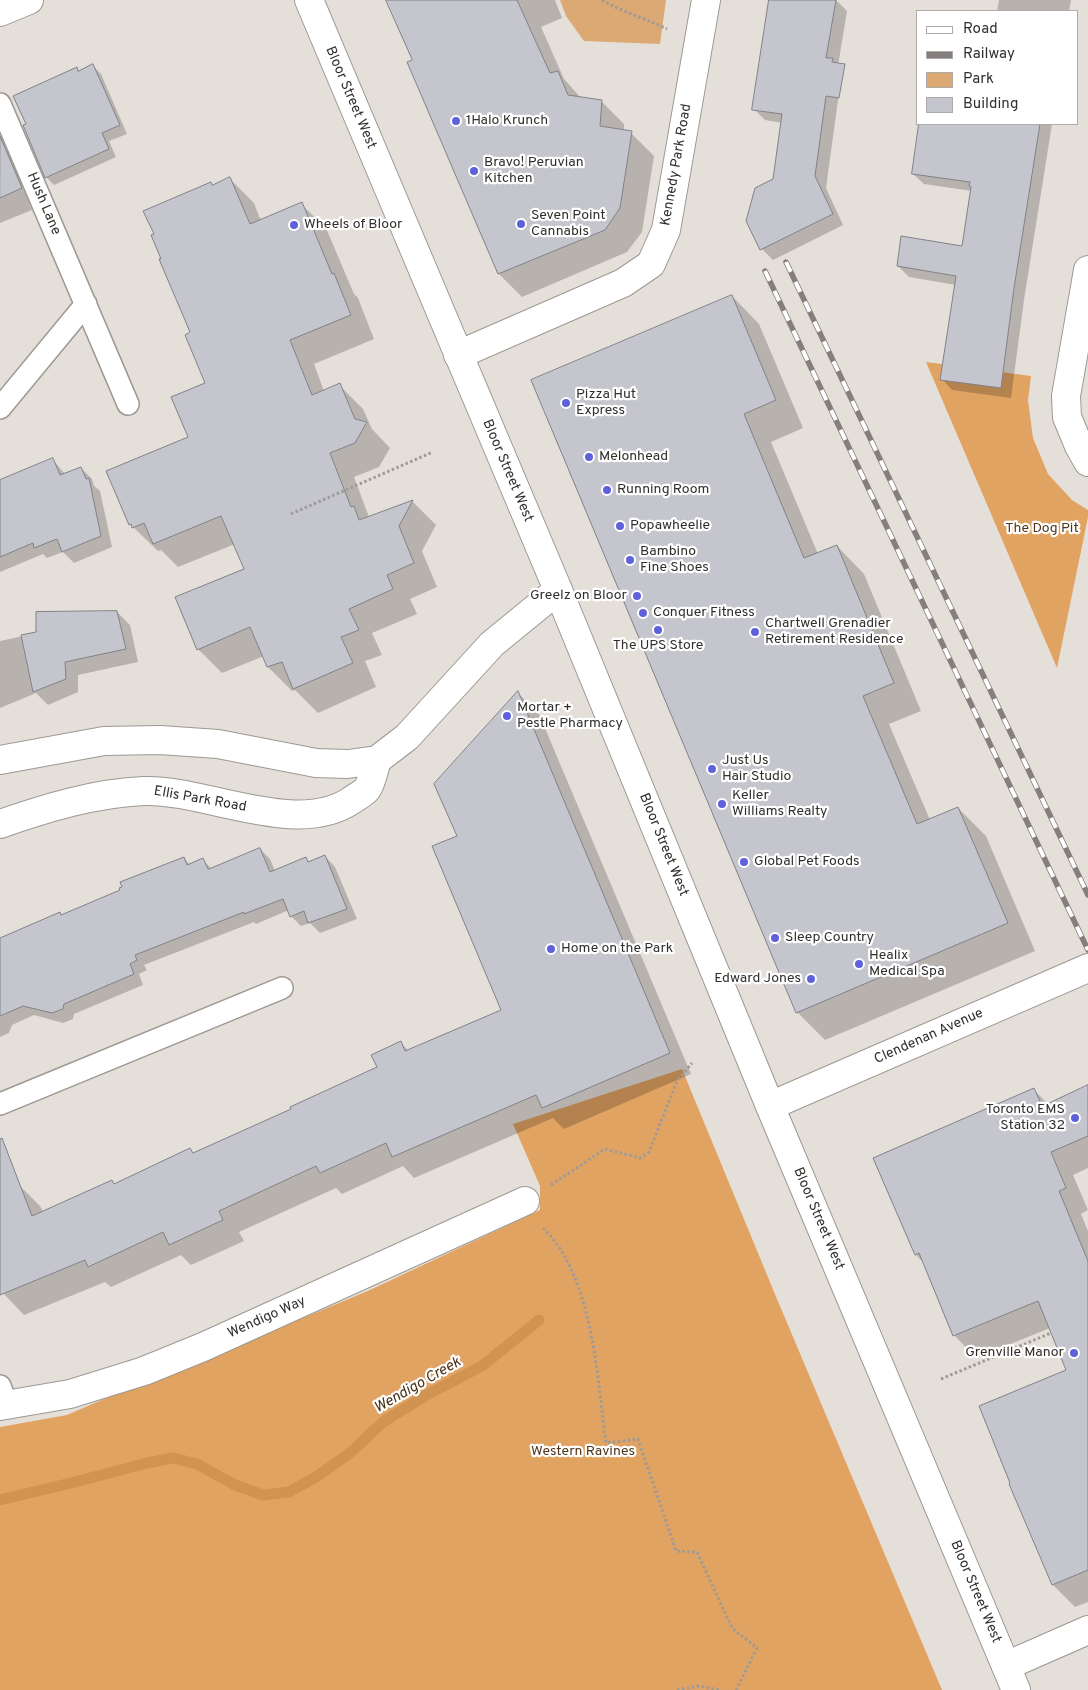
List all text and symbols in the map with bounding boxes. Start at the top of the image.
legend [916,10,1078,125]
text: Road [963,20,998,39]
street label: Bloor Street West [321,44,379,152]
text: Railway [963,45,1015,64]
text: Park [963,70,994,89]
text: Building [963,95,1018,114]
street label: Kennedy Park Road [658,103,696,227]
place label: 1Halo Krunch [466,113,548,129]
marker: 1Halo Krunch [450,115,462,127]
place label: Bravo! Peruvian Kitchen [484,155,584,188]
marker: Bravo! Peruvian Kitchen [468,165,480,177]
street label: Hush Lane [22,170,64,238]
place label: Seven Point Cannabis [531,208,606,240]
place label: Wheels of Bloor [304,217,402,233]
marker: Seven Point Cannabis [515,218,527,230]
marker: Wheels of Bloor [288,219,300,231]
place label: Pizza Hut Express [576,387,636,420]
marker: Pizza Hut Express [560,397,572,409]
street label: Bloor Street West [478,417,536,525]
place label: Melonhead [599,449,668,465]
marker: Melonhead [583,451,595,463]
place label: Running Room [617,482,709,498]
marker: Running Room [601,484,613,496]
place label: Popawheelie [630,518,710,534]
marker: Popawheelie [614,520,626,532]
park label: The Dog Pit [1005,521,1079,537]
place label: Bambino Fine Shoes [640,544,709,576]
marker: Bambino Fine Shoes [624,554,636,566]
place label: Greelz on Bloor [530,588,627,604]
marker: Greelz on Bloor [631,590,643,602]
place label: Conquer Fitness [653,605,755,621]
marker: Conquer Fitness [637,607,649,619]
place label: Chartwell Grenadier Retirement Residence [765,616,903,648]
marker: The UPS Store [652,624,664,636]
marker: Chartwell Grenadier Retirement Residence [749,626,761,638]
place label: The UPS Store [613,638,703,654]
place label: Mortar + Pestle Pharmacy [517,700,623,732]
marker: Mortar + Pestle Pharmacy [501,710,513,722]
place label: Just Us Hair Studio [722,753,791,786]
marker: Just Us Hair Studio [706,763,718,775]
street label: Ellis Park Road [152,784,248,816]
place label: Keller Williams Realty [732,788,827,820]
street label: Bloor Street West [635,791,691,899]
marker: Keller Williams Realty [716,798,728,810]
place label: Global Pet Foods [754,854,860,870]
marker: Global Pet Foods [738,856,750,868]
place label: Sleep Country [785,930,874,946]
marker: Sleep Country [769,932,781,944]
place label: Home on the Park [561,941,673,957]
marker: Home on the Park [545,943,557,955]
place label: Healix Medical Spa [869,948,945,980]
marker: Healix Medical Spa [853,958,865,970]
place label: Edward Jones [714,971,801,987]
marker: Edward Jones [805,973,817,985]
street label: Clendenan Avenue [872,1005,986,1069]
place label: Toronto EMS Station 32 [986,1102,1065,1134]
marker: Toronto EMS Station 32 [1069,1112,1081,1124]
street label: Bloor Street West [789,1165,847,1273]
street label: Wendigo Way [225,1293,309,1343]
place label: Grenville Manor [965,1345,1064,1361]
marker: Grenville Manor [1068,1347,1080,1359]
water label: Wendigo Creek [372,1354,464,1418]
park label: Western Ravines [531,1444,635,1460]
street label: Bloor Street West [946,1538,1004,1646]

